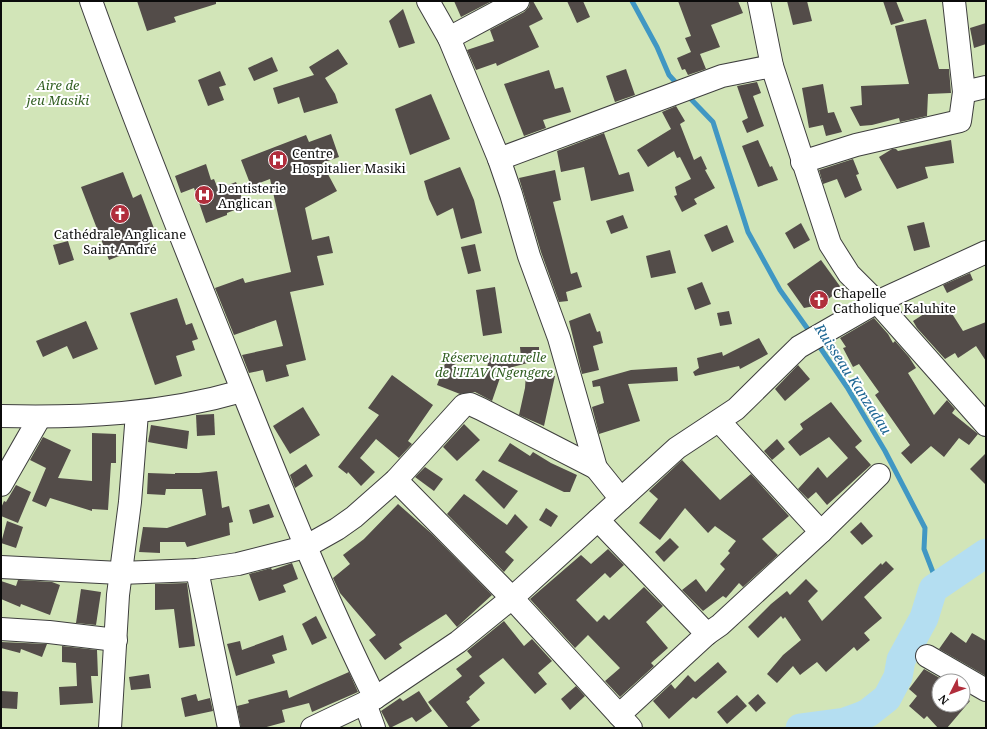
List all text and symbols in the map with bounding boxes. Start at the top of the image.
park label: Aire de jeu Masiki [25,76,89,109]
place label: Centre Hospitalier Masiki [292,144,406,177]
hospital icon: Centre Hospitalier Masiki [267,149,289,171]
place label: Dentisterie Anglican [218,179,286,212]
hospital icon: Dentisterie Anglican [193,184,215,206]
church icon: Cathédrale Anglicane Saint André [109,203,131,225]
place label: Cathédrale Anglicane Saint André [54,225,186,258]
place label: Chapelle Catholique Kaluhite [833,284,956,317]
church icon: Chapelle Catholique Kaluhite [808,289,830,311]
water label: Ruisseau Kanzadau [810,319,897,438]
park label: Réserve naturelle de l'ITAV (Ngengere [435,348,554,381]
north arrow [931,673,971,713]
text: N [935,692,952,708]

